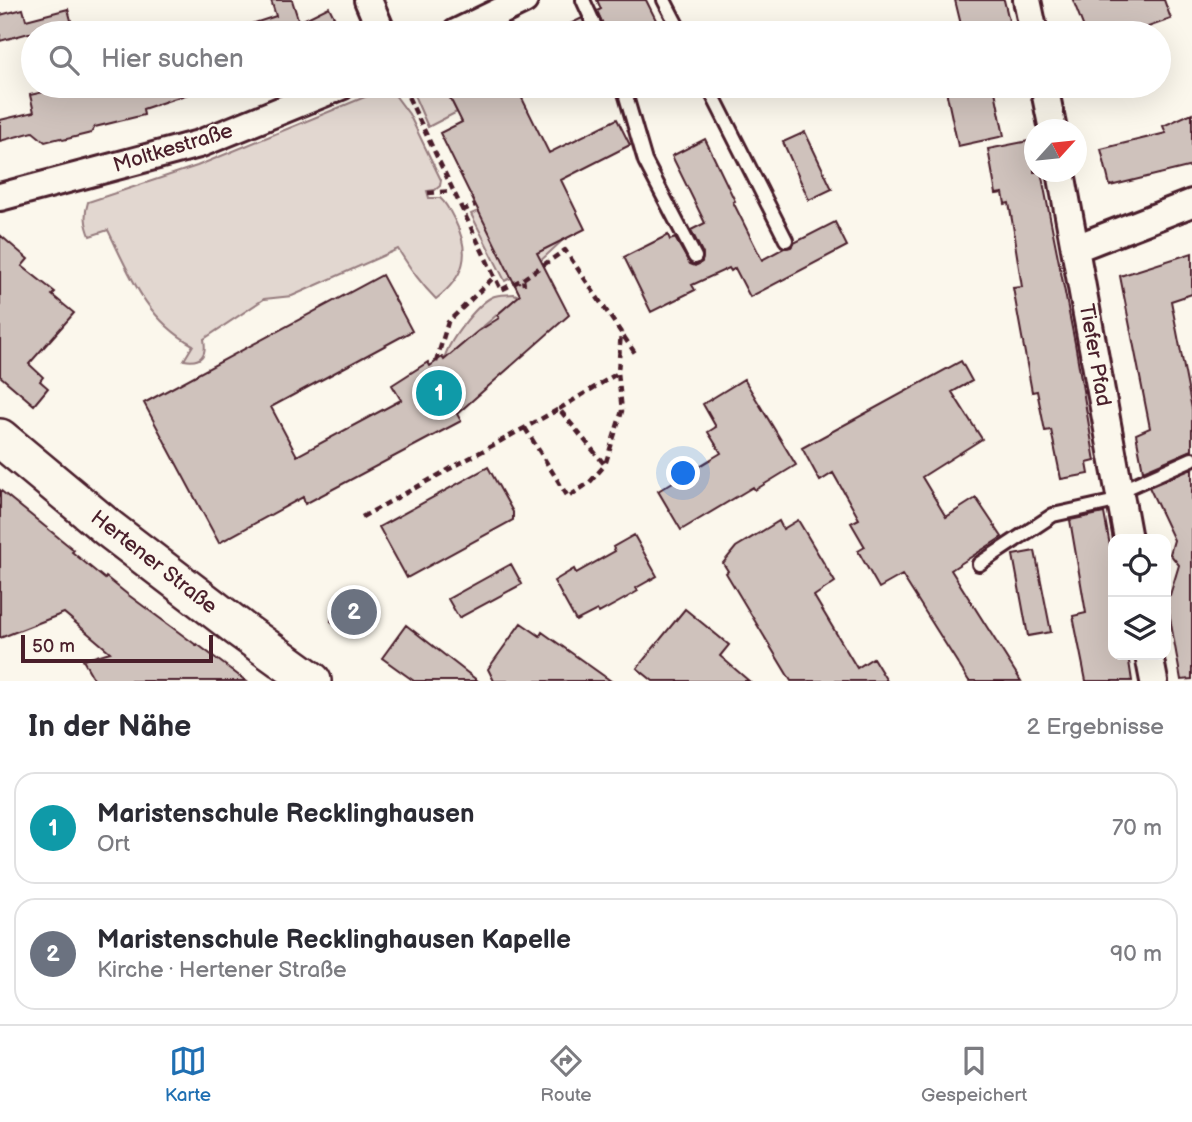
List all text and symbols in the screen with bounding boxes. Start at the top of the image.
search box [21,21,1171,98]
icon: search [45,41,83,79]
text: Hier suchen [101,44,244,75]
street label: Moltkestraße [110,118,236,178]
north arrow [1024,119,1087,182]
street label: Tiefer Pfad [1074,302,1116,408]
pin: 1 [416,367,462,419]
your location [666,456,700,490]
street label: Hertener Straße [86,505,222,619]
map controls [1108,534,1171,660]
button: locate [1108,534,1171,597]
pin: 2 [331,586,377,638]
button: layers [1108,597,1171,660]
scale bar [21,632,214,664]
text: 50 m [32,635,75,658]
text: In der Nähe [28,709,191,745]
text: 2 Ergebnisse [1027,713,1164,741]
text: Maristenschule Recklinghausen [97,799,475,830]
text: 1 [48,814,58,842]
text: 70 m [1112,814,1162,842]
text: Ort [97,830,130,858]
text: Maristenschule Recklinghausen Kapelle [97,925,571,956]
text: 2 [46,940,60,968]
text: 90 m [1110,940,1162,968]
text: Kirche · Hertener Straße [97,956,347,984]
tab: Karte [165,1042,211,1107]
tab: Route [540,1042,592,1107]
tab: Gespeichert [921,1042,1027,1107]

